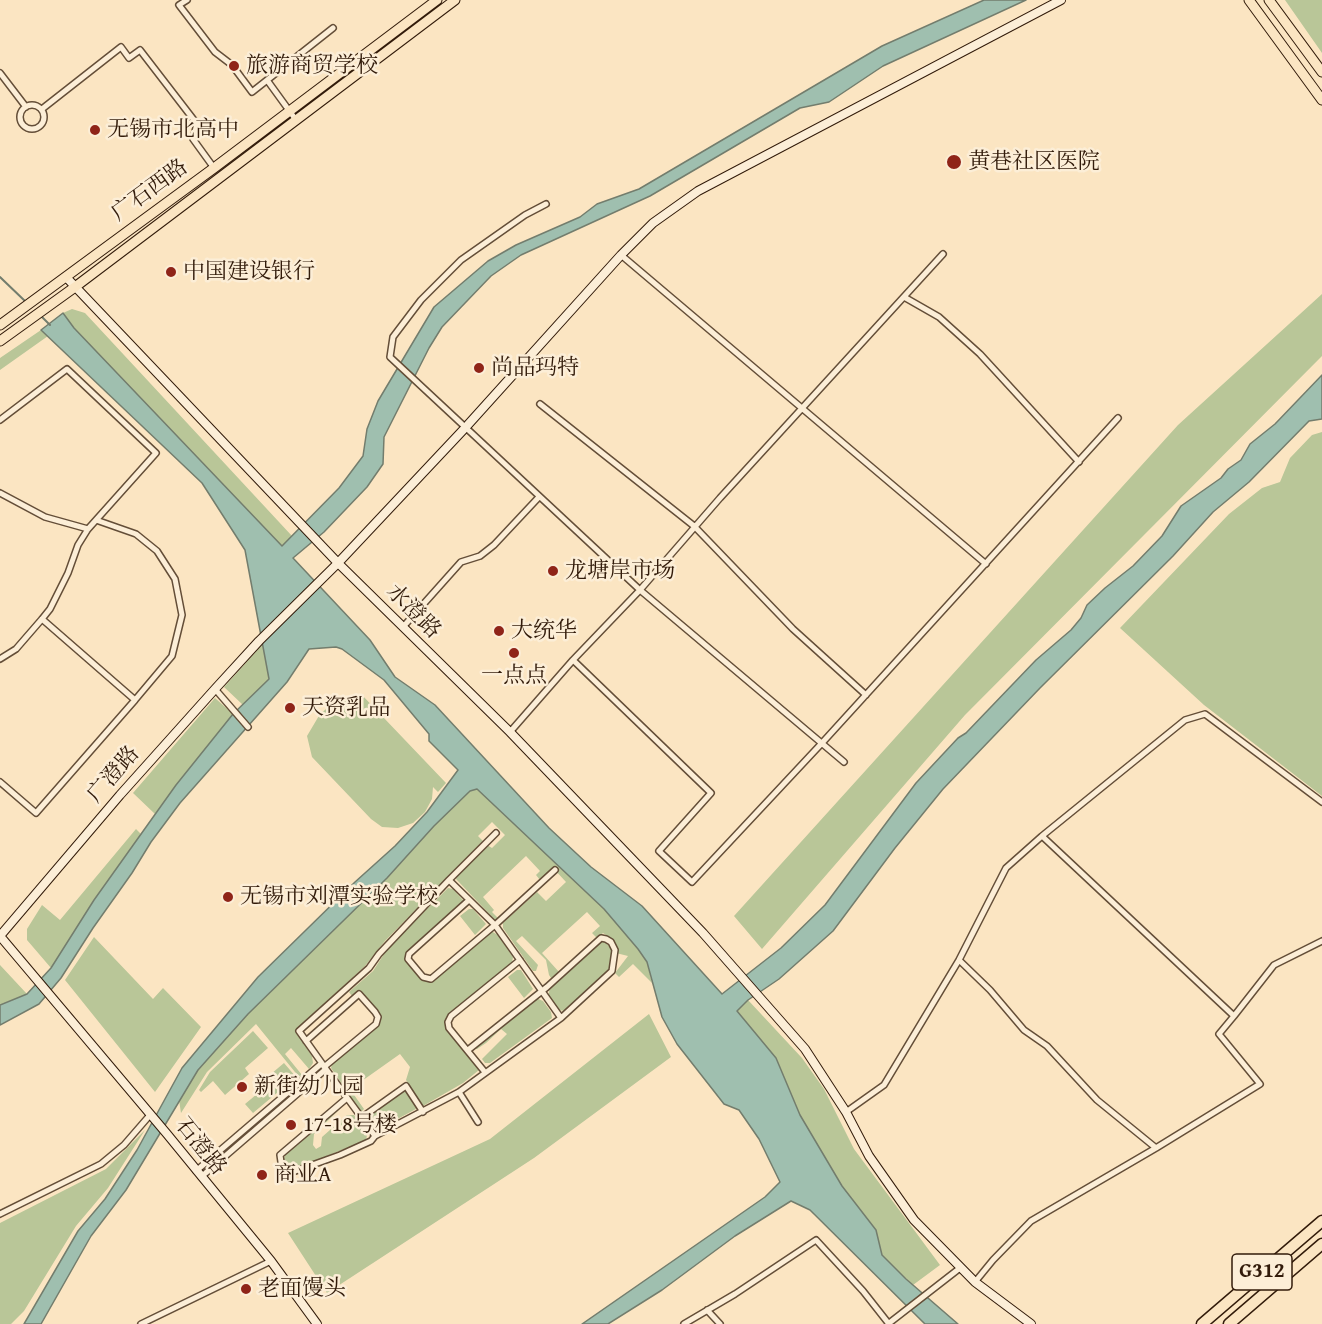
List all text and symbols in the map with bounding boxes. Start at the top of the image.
place label: 旅游商贸学校 [246,53,378,79]
marker: 旅游商贸学校 [227,59,241,73]
place label: 无锡市北高中 [107,117,239,143]
marker: 无锡市北高中 [88,123,102,137]
place label: 黄巷社区医院 [968,149,1100,175]
marker: 黄巷社区医院 [945,153,963,171]
street label: 广石西路 [107,154,193,228]
place label: 中国建设银行 [183,259,315,285]
marker: 中国建设银行 [164,265,178,279]
place label: 尚品玛特 [491,355,579,381]
marker: 尚品玛特 [472,361,486,375]
place label: 龙塘岸市场 [565,558,675,584]
marker: 龙塘岸市场 [546,564,560,578]
street label: 水澄路 [380,579,446,645]
place label: 大统华 [511,618,577,644]
marker: 大统华 [492,624,506,638]
marker: 一点点 [507,646,521,660]
place label: 一点点 [481,663,547,689]
place label: 天资乳品 [302,695,390,721]
marker: 天资乳品 [283,701,297,715]
street label: 广澄路 [82,741,146,809]
place label: 无锡市刘潭实验学校 [240,884,438,910]
marker: 无锡市刘潭实验学校 [221,890,235,904]
place label: 新街幼儿园 [254,1074,364,1100]
marker: 新街幼儿园 [235,1080,249,1094]
place label: 17-18号楼 [303,1112,397,1138]
street label: 石澄路 [169,1113,231,1181]
marker: 17-18号楼 [284,1118,298,1132]
place label: 商业A [274,1162,331,1188]
marker: 商业A [255,1168,269,1182]
road number: G312 [1232,1254,1292,1290]
place label: 老面馒头 [258,1276,346,1302]
marker: 老面馒头 [239,1282,253,1296]

